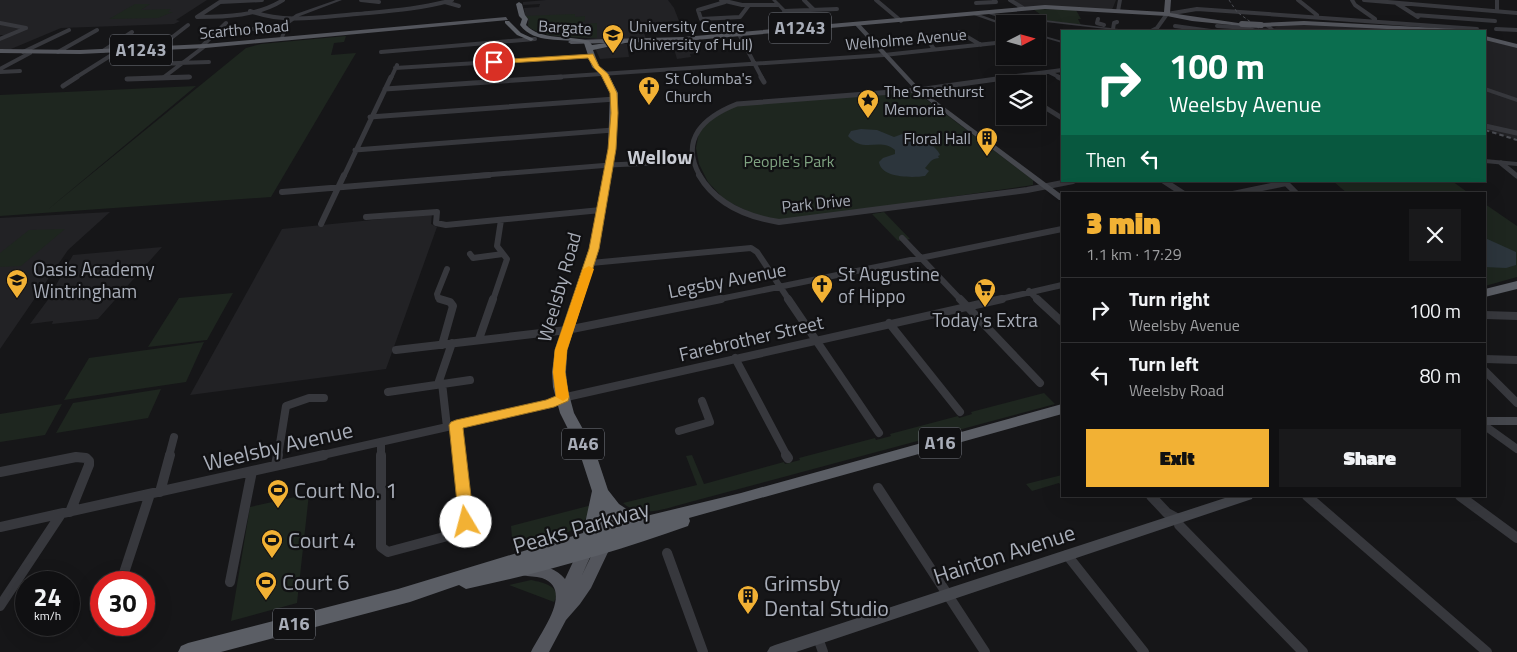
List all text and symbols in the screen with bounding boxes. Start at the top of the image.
road number: A1243 [769,12,831,44]
street label: Scartho Road [198,13,290,45]
street label: Bargate [538,14,592,40]
place label: University Centre (University of Hull) [629,14,753,56]
north arrow [996,15,1046,65]
map controls [996,15,1046,125]
street label: Welholme Avenue [844,22,968,56]
school or university icon: University Centre (University of Hull) [601,23,625,54]
road number: A1243 [110,34,172,66]
text: 100 m [1169,39,1265,93]
pin [473,41,515,83]
icon: arrive [480,48,508,76]
icon: right [1086,50,1151,115]
place label: St Columba's Church [665,66,752,108]
church icon: St Columba's Church [637,75,661,106]
button: layers [996,75,1046,125]
place label: The Smethurst Memoria [884,79,984,121]
text: Weelsby Avenue [1169,87,1321,121]
place icon: The Smethurst Memoria [856,88,880,119]
place label: Floral Hall [903,126,971,150]
building icon: Floral Hall [975,126,999,157]
district label: Wellow [627,141,693,172]
text: Then [1086,145,1126,174]
icon: left [1136,145,1164,173]
park label: People's Park [744,149,835,173]
street label: Park Drive [780,187,852,219]
text: 3 min [1086,200,1161,246]
button: close [1409,209,1461,261]
street label: Weelsby Road [529,228,588,345]
text: 1.1 km · 17:29 [1086,242,1182,266]
place label: Oasis Academy Wintringham [33,254,155,305]
street label: Legsby Avenue [665,254,788,305]
place label: St Augustine of Hippo [838,259,940,310]
school or university icon: Oasis Academy Wintringham [5,268,29,299]
church icon: St Augustine of Hippo [810,273,834,304]
supermarket icon: Today's Extra [973,277,997,308]
text: Turn right [1129,284,1210,313]
icon: right [1086,296,1114,324]
text: 100 m [1409,296,1461,325]
place label: Today's Extra [932,305,1038,334]
street label: Farebrother Street [676,307,826,368]
text: Weelsby Avenue [1129,313,1240,337]
text: Turn left [1129,349,1199,378]
icon: left [1086,361,1114,389]
text: 80 m [1420,361,1461,390]
text: Weelsby Road [1129,378,1224,402]
street label: Weelsby Avenue [200,412,356,480]
road number: A46 [562,428,604,459]
road number: A16 [919,428,961,458]
button: Exit [1086,429,1269,487]
button: Share [1279,429,1461,487]
place label: Court No. 1 [294,473,398,507]
sports icon: Court No. 1 [266,478,290,509]
street label: Peaks Parkway [509,491,654,563]
position arrow [439,495,491,547]
street label: Hainton Avenue [929,515,1079,593]
place label: Court 4 [288,523,356,557]
sports icon: Court 4 [260,528,284,559]
place label: Court 6 [282,565,350,599]
place label: Grimsby Dental Studio [764,566,889,625]
sports icon: Court 6 [254,570,278,601]
speed limit sign: 30 [90,571,155,636]
text: 24 [33,578,62,616]
building icon: Grimsby Dental Studio [736,584,760,615]
text: km/h [34,606,61,625]
road number: A16 [273,608,315,640]

